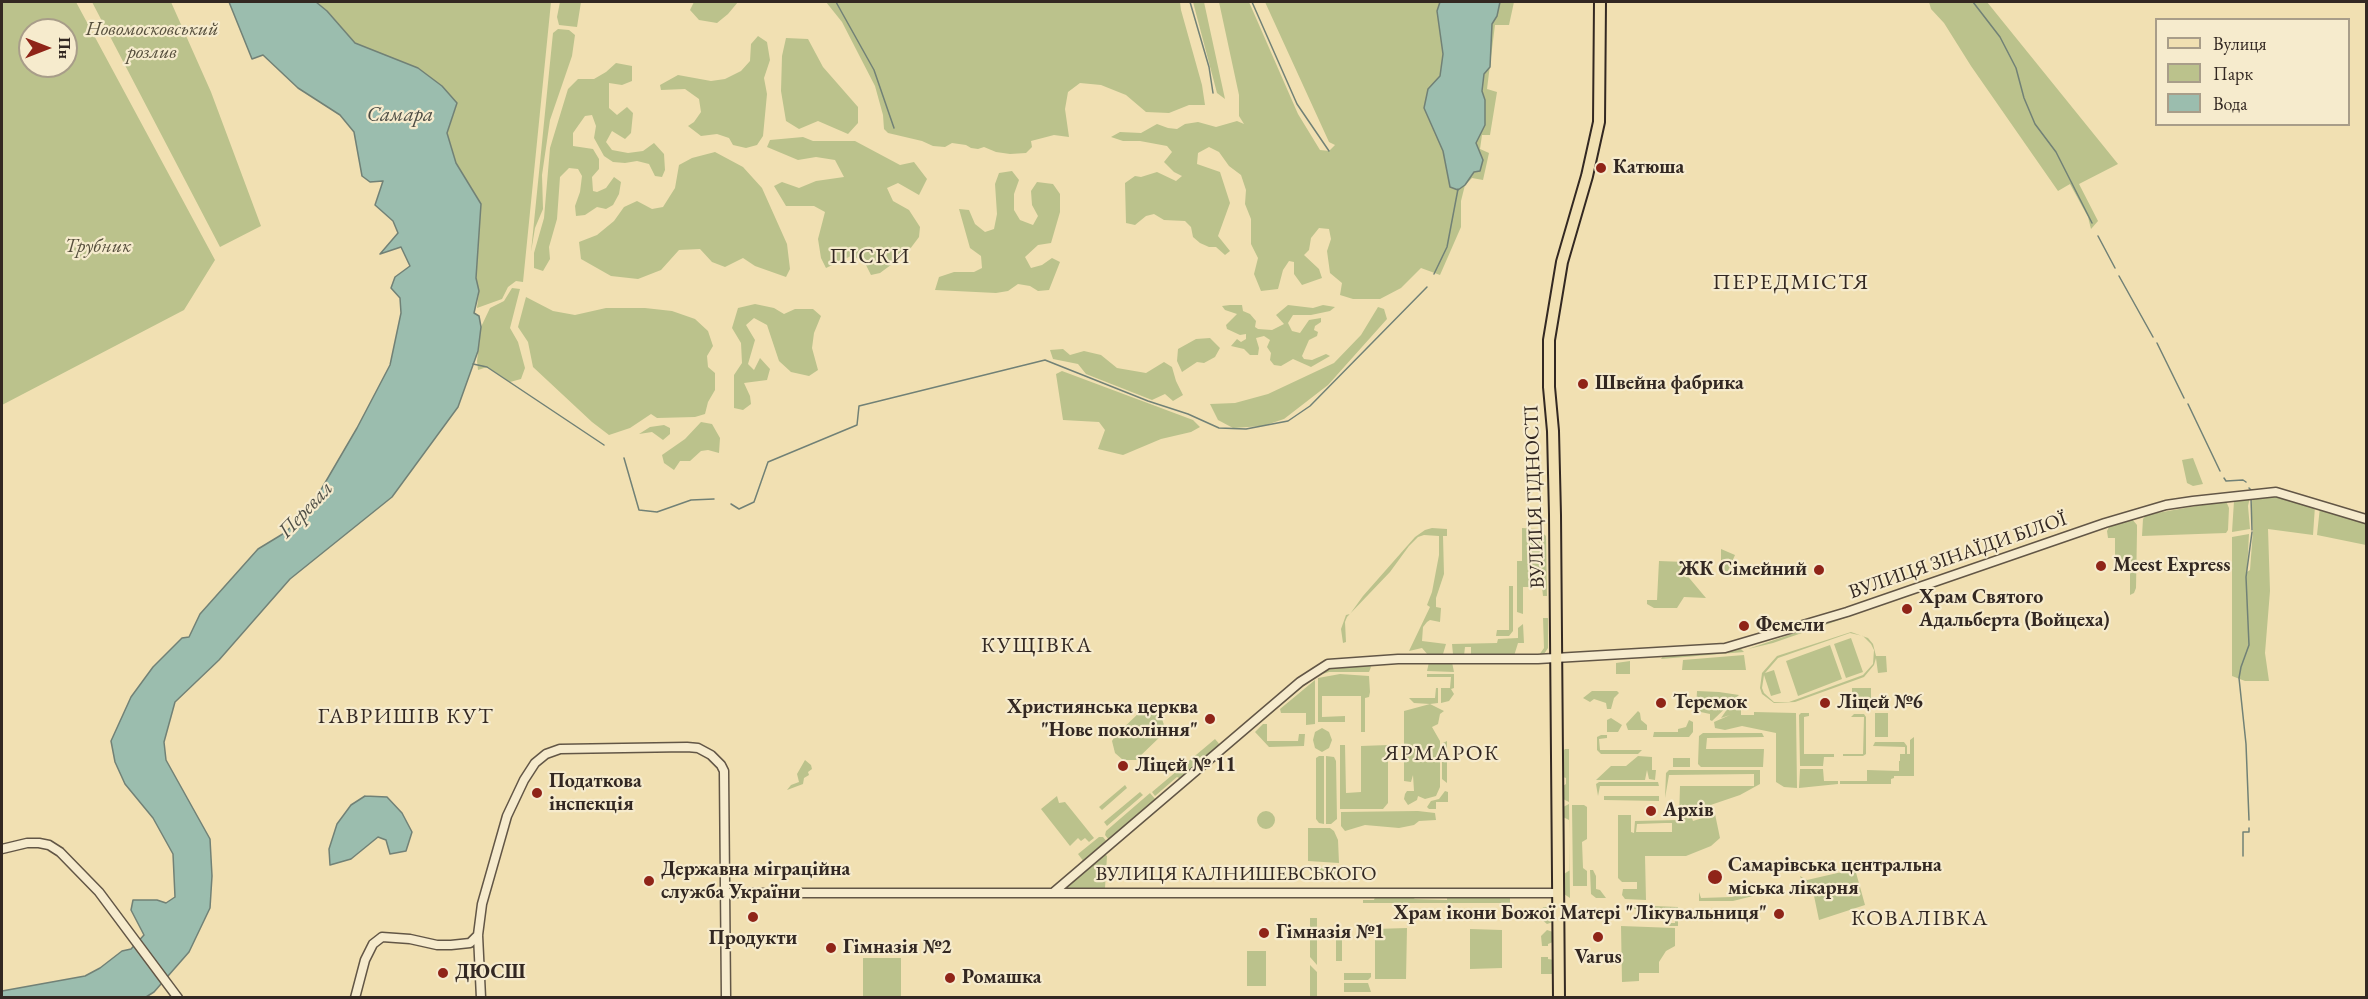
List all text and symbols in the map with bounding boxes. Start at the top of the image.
north arrow [18,18,78,78]
park label: Новомосковський розлив [86,18,218,65]
legend [2155,18,2350,126]
text: Вулиця [2213,32,2266,55]
text: Пн [54,37,75,59]
text: Парк [2213,62,2253,85]
text: Вода [2213,92,2247,115]
water label: Самара [367,102,433,128]
place label: Катюша [1613,156,1684,180]
marker: Катюша [1594,161,1608,175]
park label: Трубник [65,235,131,259]
district label: ПІСКИ [829,244,911,270]
district label: ПЕРЕДМІСТЯ [1713,270,1869,296]
place label: Швейна фабрика [1595,372,1744,396]
marker: Швейна фабрика [1576,377,1590,391]
street label: ВУЛИЦЯ ГІДНОСТІ [1520,405,1550,589]
water label: Перевал [273,476,339,544]
street label: ВУЛИЦЯ ЗІНАЇДИ БІЛОЇ [1846,507,2070,605]
place label: Meest Express [2113,554,2230,578]
place label: ЖК Сімейний [1679,558,1807,582]
marker: Meest Express [2094,559,2108,573]
marker: ЖК Сімейний [1812,563,1826,577]
place label: Храм Святого Адальберта (Войцеха) [1919,586,2110,633]
marker: Храм Святого Адальберта (Войцеха) [1900,602,1914,616]
place label: Фемели [1756,614,1824,638]
marker: Фемели [1737,619,1751,633]
district label: КУЩІВКА [981,633,1093,659]
place label: Теремок [1673,691,1747,715]
place label: Ліцей №6 [1837,691,1923,715]
place label: Християнська церква "Нове покоління" [1007,696,1198,743]
marker: Теремок [1654,696,1668,710]
marker: Ліцей №6 [1818,696,1832,710]
district label: ГАВРИШІВ КУТ [318,704,494,730]
marker: Християнська церква "Нове покоління" [1203,712,1217,726]
district label: ЯРМАРОК [1384,741,1500,767]
place label: Ліцей № 11 [1135,754,1236,778]
marker: Ліцей № 11 [1116,759,1130,773]
place label: Податкова інспекція [549,770,642,817]
marker: Податкова інспекція [530,786,544,800]
place label: Архів [1663,799,1714,823]
marker: Архів [1644,804,1658,818]
place label: Самарівська центральна міська лікарня [1728,854,1942,901]
place label: Державна міграційна служба України [661,858,850,905]
street label: ВУЛИЦЯ КАЛНИШЕВСЬКОГО [1095,863,1377,887]
marker: Самарівська центральна міська лікарня [1706,868,1724,886]
marker: Державна міграційна служба України [642,874,656,888]
place label: Храм ікони Божої Матері "Лікувальниця" [1393,902,1767,926]
district label: КОВАЛІВКА [1851,906,1989,932]
marker: Храм ікони Божої Матері "Лікувальниця" [1772,907,1786,921]
marker: Продукти [746,910,760,924]
place label: Гімназія №1 [1276,921,1385,945]
marker: Гімназія №1 [1257,926,1271,940]
place label: Продукти [709,927,797,951]
marker: Varus [1591,930,1605,944]
place label: Гімназія №2 [843,936,952,960]
marker: Гімназія №2 [824,941,838,955]
place label: Varus [1574,946,1622,970]
place label: ДЮСШ [455,961,526,985]
marker: ДЮСШ [436,966,450,980]
place label: Ромашка [962,966,1042,990]
marker: Ромашка [943,971,957,985]

